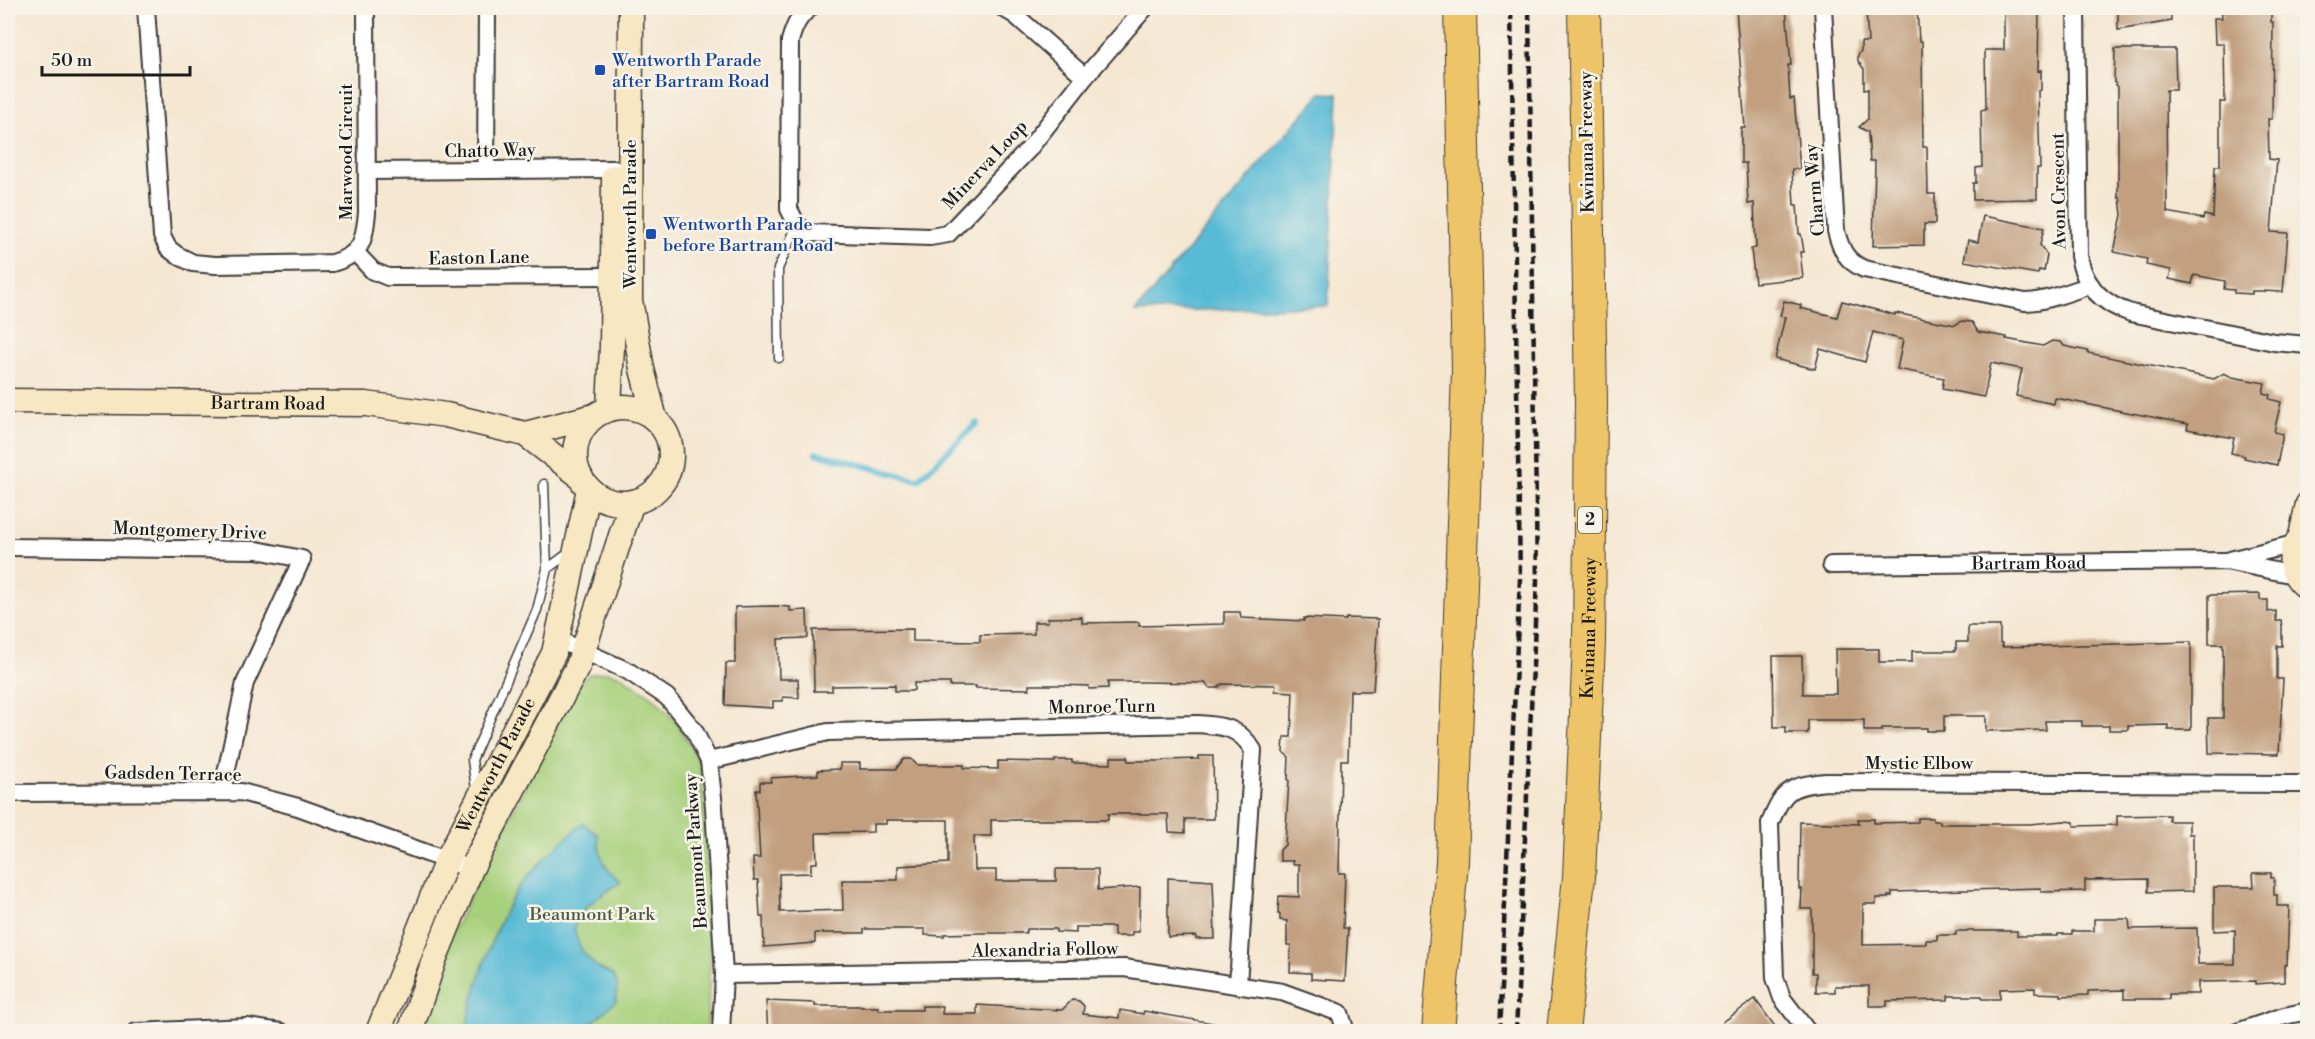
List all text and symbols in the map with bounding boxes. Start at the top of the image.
scale bar [42,39,190,77]
text: 50 m [51,49,93,72]
place label: Wentworth Parade after Bartram Road [611,49,770,93]
marker: Wentworth Parade after Bartram Road [593,63,607,77]
street label: Kwinana Freeway [1574,71,1600,213]
street label: Marwood Circuit [335,83,358,221]
street label: Minerva Loop [938,115,1032,215]
street label: Avon Crescent [2046,132,2072,251]
street label: Chatto Way [444,139,536,163]
street label: Wentworth Parade [619,139,642,290]
street label: Charm Way [1799,143,1830,237]
place label: Wentworth Parade before Bartram Road [662,213,834,257]
marker: Wentworth Parade before Bartram Road [644,227,658,241]
street label: Easton Lane [428,246,530,270]
street label: Bartram Road [210,391,326,415]
road number: 2 [1578,507,1602,533]
street label: Montgomery Drive [113,517,267,545]
street label: Bartram Road [1971,551,2087,575]
street label: Kwinana Freeway [1575,557,1601,700]
street label: Wentworth Parade [451,693,541,838]
street label: Monroe Turn [1048,695,1156,719]
street label: Mystic Elbow [1865,752,1974,775]
street label: Gadsden Terrace [104,761,242,787]
street label: Beaumont Parkway [679,772,713,930]
park label: Beaumont Park [528,903,656,926]
street label: Alexandria Follow [971,937,1119,963]

